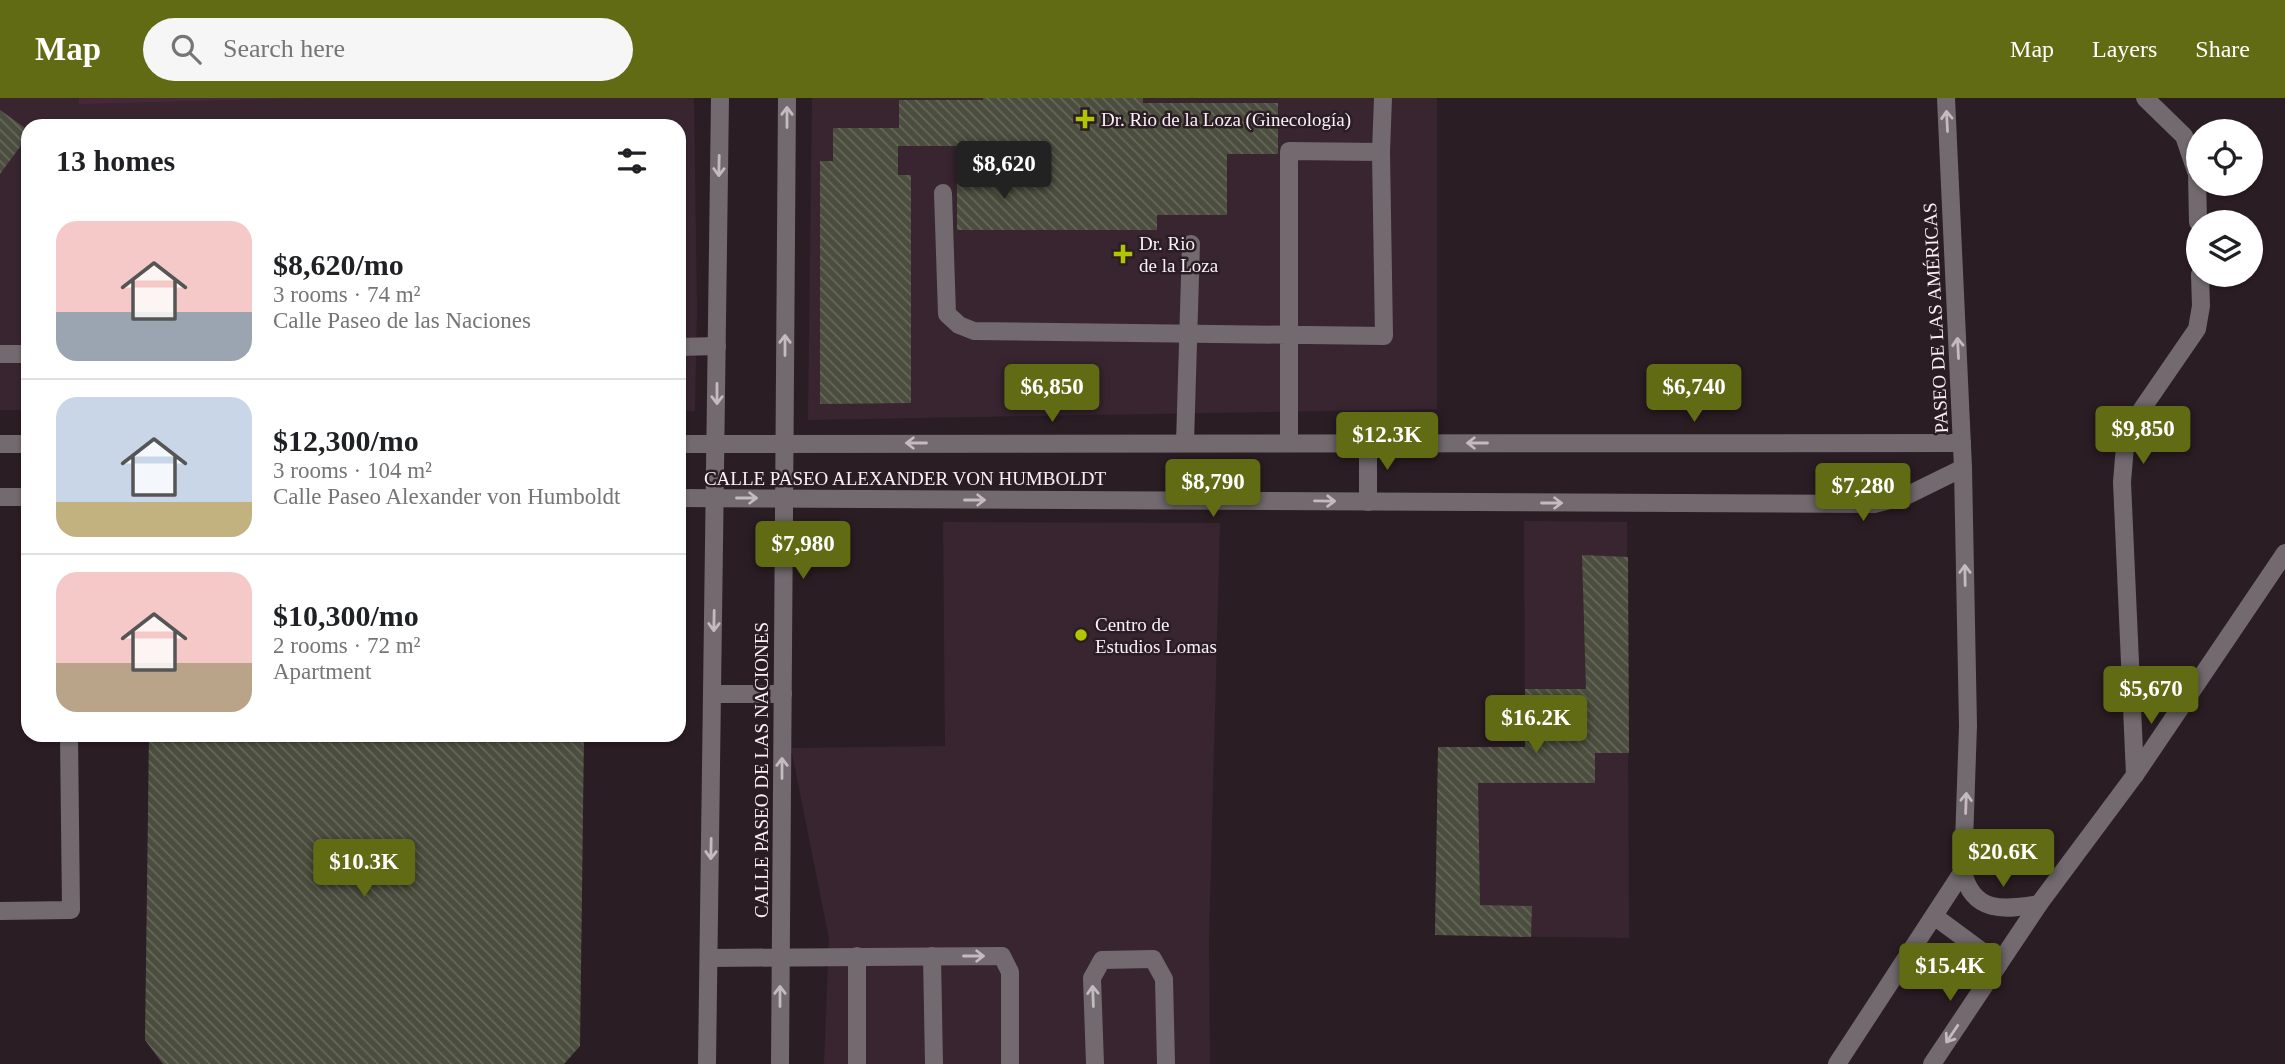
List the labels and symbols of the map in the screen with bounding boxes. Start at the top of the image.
one-way arrow [780,106,794,129]
marker: Dr. Rio de la Loza (Ginecología) [1075,109,1095,129]
place label: Dr. Rio de la Loza (Ginecología) [1101,109,1351,131]
one-way arrow [1940,110,1953,133]
pin: $8,620 [947,141,1061,201]
one-way arrow [712,154,726,177]
street label: PASEO DE LAS AMÉRICAS [1919,202,1952,434]
place label: Dr. Rio de la Loza [1139,233,1219,276]
marker: Dr. Rio de la Loza [1113,244,1133,264]
one-way arrow [778,334,792,357]
one-way arrow [1951,337,1964,360]
pin: $6,850 [995,364,1109,424]
pin: $6,740 [1637,364,1751,424]
one-way arrow [710,382,724,405]
pin: $9,850 [2086,406,2200,466]
pin: $12.3K [1330,412,1444,472]
one-way arrow [905,436,928,450]
one-way arrow [1466,436,1489,450]
pin: $8,790 [1156,460,1270,519]
pin: $7,280 [1806,464,1920,523]
street label: CALLE PASEO ALEXANDER VON HUMBOLDT [704,468,1106,489]
one-way arrow [735,491,758,505]
one-way arrow [963,493,986,507]
one-way arrow [1313,494,1336,508]
one-way arrow [1540,497,1563,510]
pin: $7,980 [746,522,860,581]
one-way arrow [1959,564,1972,587]
one-way arrow [707,609,721,632]
place label: Centro de Estudios Lomas [1095,614,1217,657]
street label: CALLE PASEO DE LAS NACIONES [751,622,772,918]
marker: Centro de Estudios Lomas [1073,627,1089,643]
pin: $5,670 [2094,666,2208,726]
pin: $16.2K [1479,696,1593,755]
one-way arrow [775,757,789,780]
one-way arrow [1959,792,1972,815]
pin: $20.6K [1946,830,2060,889]
one-way arrow [704,837,717,860]
pin: $10.3K [307,840,421,899]
pin: $15.4K [1893,944,2007,1003]
one-way arrow [962,949,985,963]
one-way arrow [773,985,787,1008]
one-way arrow [1086,985,1099,1008]
one-way arrow [1945,1024,1959,1044]

